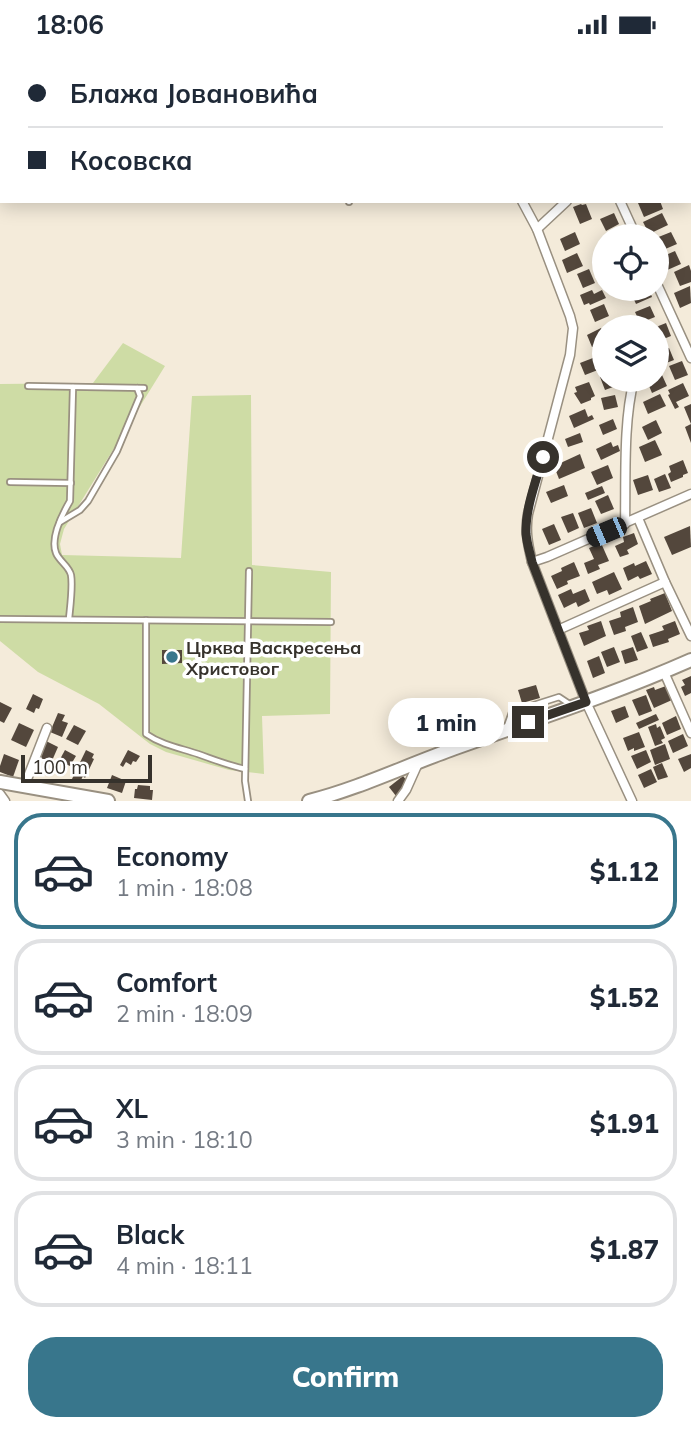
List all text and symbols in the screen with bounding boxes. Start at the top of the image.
text: 18:06 [35,8,104,41]
text: Блажа Јовановића [70,77,318,110]
text: Косовска [70,144,193,177]
map controls [592,224,669,392]
button: locate [592,224,669,301]
button: layers [592,315,669,392]
route start [527,441,559,473]
car [583,514,630,550]
place label: Црква Васкресења Христовог [185,636,362,680]
marker: Црква Васкресења Христовог [164,649,180,665]
callout: 1 min [388,697,504,747]
route end [512,706,544,738]
text: 1 min [415,708,477,737]
scale bar [21,752,152,784]
text: 100 m [32,755,88,779]
icon: car [32,840,95,903]
text: Economy [116,840,228,873]
text: $1.12 [590,855,659,888]
text: 1 min · 18:08 [116,873,253,902]
icon: car [32,966,95,1029]
text: Comfort [116,966,217,999]
text: $1.52 [590,981,659,1014]
text: 2 min · 18:09 [116,999,253,1028]
icon: car [32,1092,95,1155]
text: XL [116,1092,148,1125]
text: $1.91 [590,1107,659,1140]
text: 3 min · 18:10 [116,1125,253,1154]
icon: car [32,1218,95,1281]
text: Black [116,1218,184,1251]
text: $1.87 [590,1233,659,1266]
text: 4 min · 18:11 [116,1251,253,1280]
button: Confirm [28,1337,663,1417]

